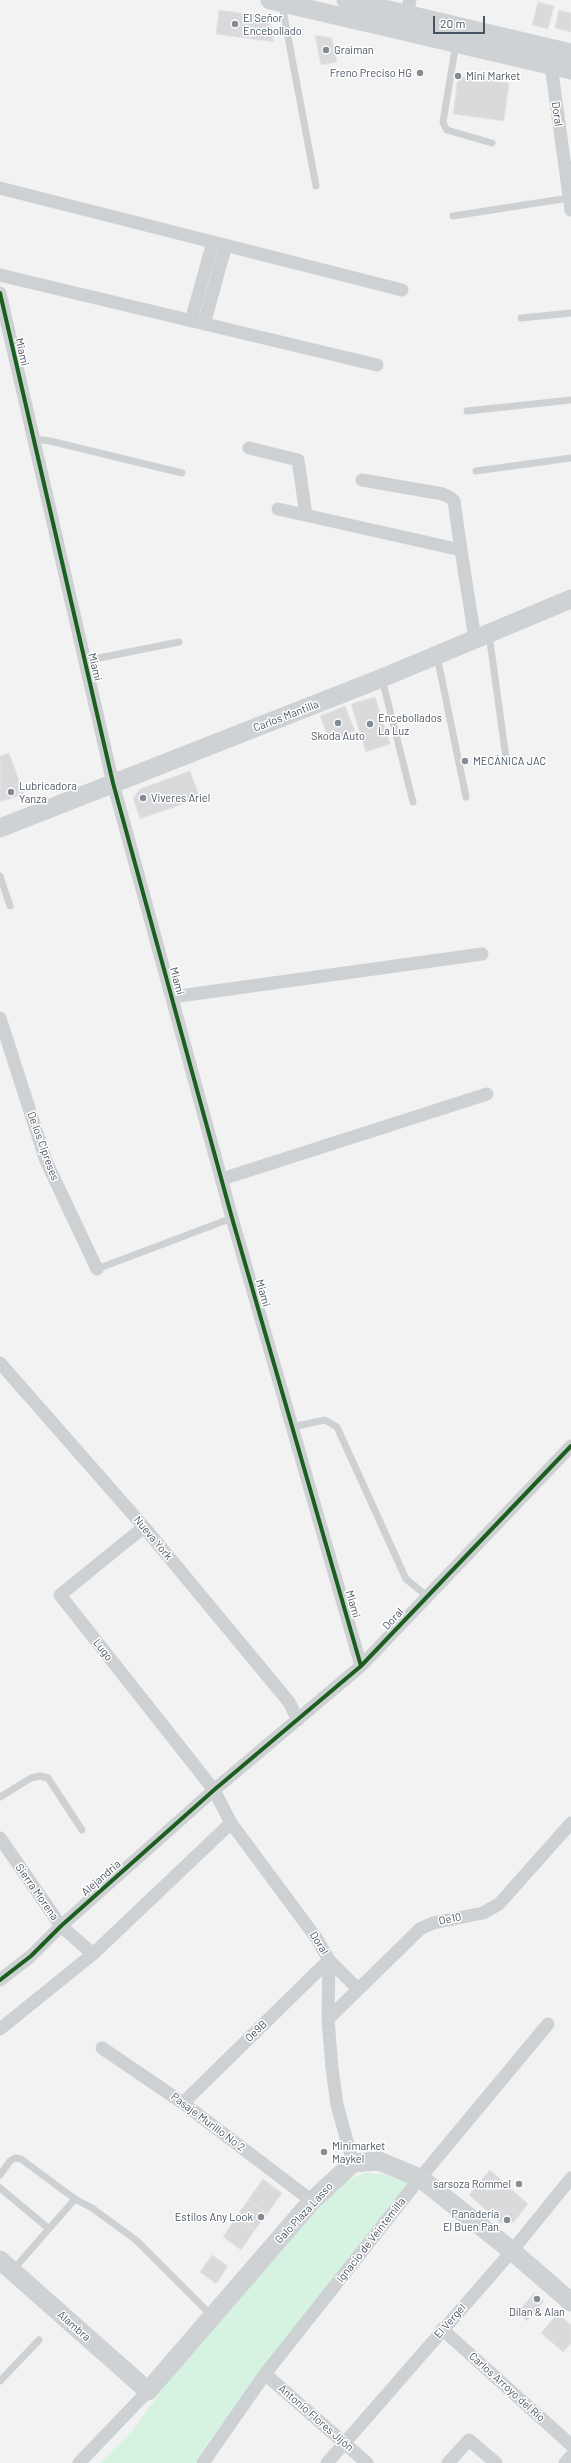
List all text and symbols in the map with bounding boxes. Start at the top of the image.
scale bar [435,8,487,34]
place label: El Señor Encebollado [243,11,302,37]
text: 20 m [440,16,466,30]
marker: El Señor Encebollado [230,19,240,29]
place label: Graiman [334,43,374,57]
marker: Graiman [321,45,331,55]
place label: Freno Preciso HG [330,66,412,80]
marker: Freno Preciso HG [415,68,425,78]
place label: Mini Market [466,69,520,83]
marker: Mini Market [453,71,463,81]
street label: Doral [549,101,565,127]
street label: Miami [12,337,32,367]
street label: Miami [85,652,105,682]
street label: Carlos Mantilla [251,697,321,735]
place label: Encebollados La Luz [378,711,442,737]
marker: Skoda Auto [333,718,343,728]
marker: Encebollados La Luz [365,719,375,729]
place label: Skoda Auto [311,729,365,743]
place label: MECÁNICA JAC [473,754,546,768]
marker: MECÁNICA JAC [460,756,470,766]
place label: Lubricadora Yanza [19,779,77,805]
marker: Lubricadora Yanza [6,787,16,797]
place label: Viveres Ariel [151,791,210,805]
marker: Viveres Ariel [138,793,148,803]
street label: Miami [167,966,187,996]
street label: De los Cipreses [24,1110,62,1182]
street label: Miami [253,1278,273,1308]
street label: Nueva York [131,1513,175,1563]
street label: Miami [343,1589,363,1619]
street label: Doral [380,1605,406,1633]
street label: Lugo [90,1636,116,1664]
street label: Alejandria [79,1857,123,1899]
street label: Sierra Morena [13,1861,61,1923]
street label: Oe10 [438,1910,462,1928]
street label: Doral [307,1929,331,1957]
street label: Oe9B [242,2017,270,2045]
street label: Pasaje Murillo No 2 [168,2090,248,2154]
place label: Minimarket Maykel [332,2139,385,2165]
marker: Minimarket Maykel [319,2147,329,2157]
place label: sarsoza Rommel [433,2177,511,2191]
marker: sarsoza Rommel [514,2179,524,2189]
street label: Galo Plaza Lasso [272,2180,336,2246]
street label: Ignacio de Veintemilla [334,2195,408,2285]
place label: Panadería El Buen Pan [443,2207,499,2233]
place label: Estilos Any Look [175,2210,253,2224]
marker: Estilos Any Look [256,2212,266,2222]
marker: Panadería El Buen Pan [502,2215,512,2225]
marker: Dilan & Alan [532,2294,542,2304]
street label: El Vergel [431,2301,469,2341]
place label: Dilan & Alan [509,2305,565,2319]
street label: Alambra [55,2308,93,2344]
street label: Carlos Arroyo del Río [466,2350,548,2424]
street label: Antonio Flores Jijón [276,2382,356,2454]

